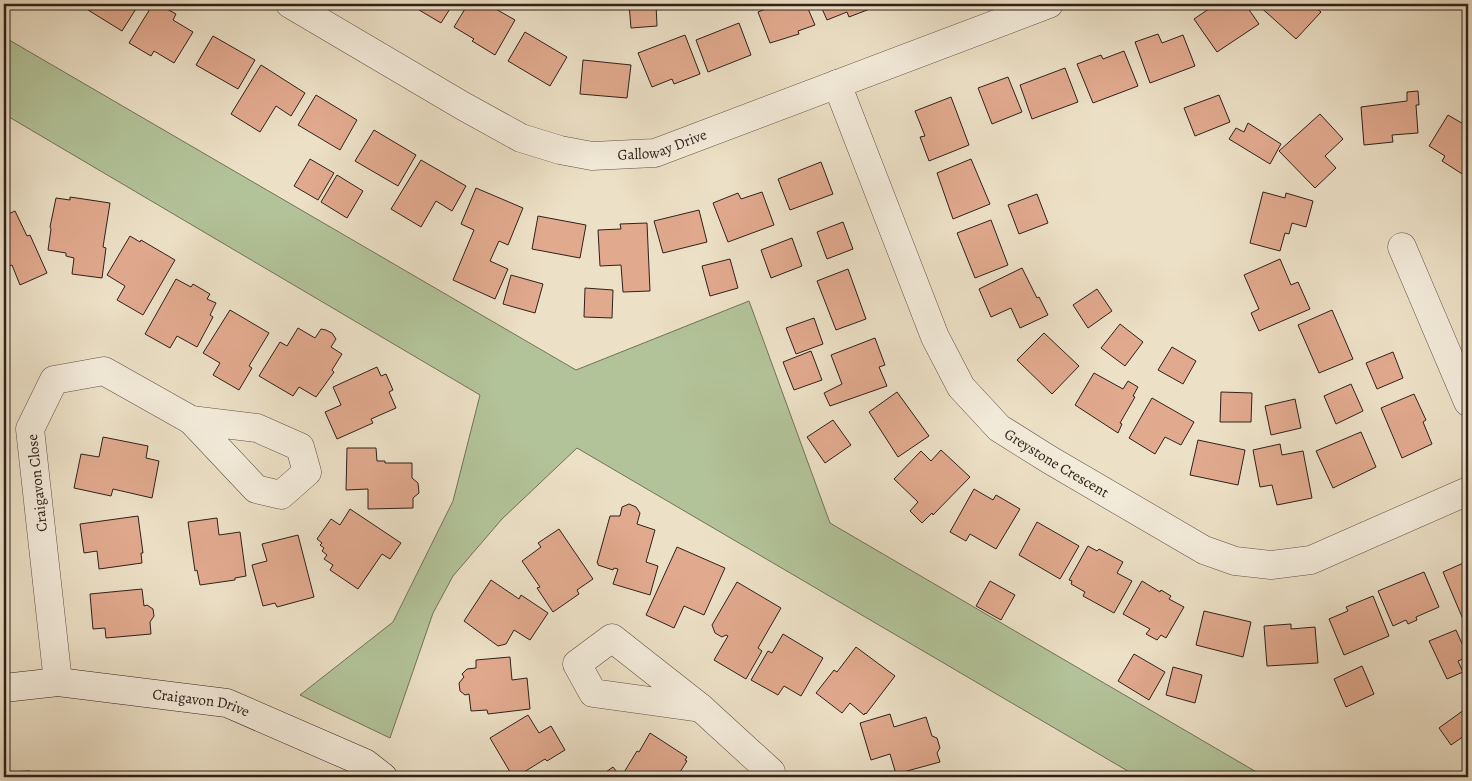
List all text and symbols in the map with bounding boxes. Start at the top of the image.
street label: Galloway Drive [617,124,710,165]
street label: Greystone Crescent [1001,424,1113,502]
street label: Craigavon Close [22,433,52,533]
street label: Craigavon Drive [151,684,253,722]

